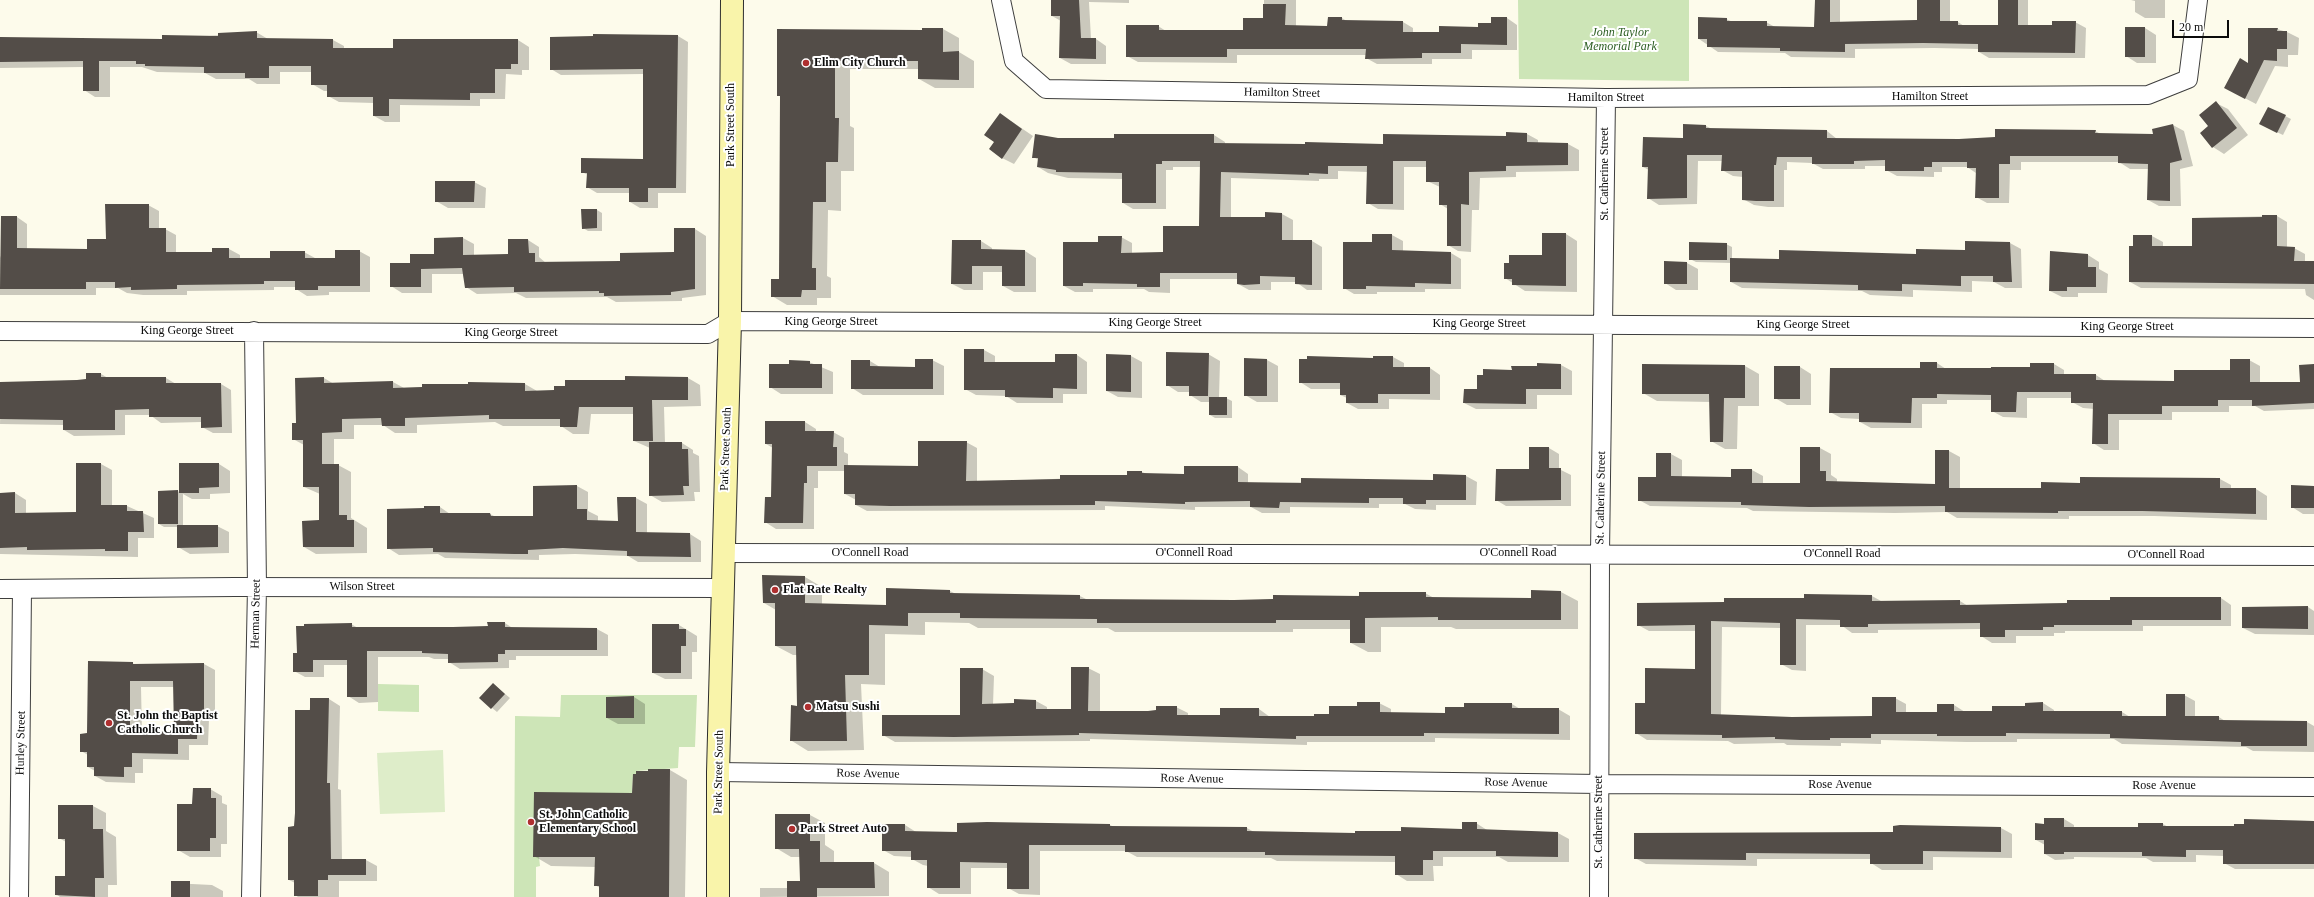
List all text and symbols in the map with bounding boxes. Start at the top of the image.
scale bar [2174,12,2231,38]
text: 20 m [2179,20,2203,34]
park label: John Taylor Memorial Park [1583,26,1657,54]
place label: Elim City Church [814,56,906,70]
marker: Elim City Church [801,58,811,68]
street label: Park Street South [724,83,738,167]
street label: Hamilton Street [1244,85,1320,101]
street label: Hamilton Street [1892,90,1968,104]
street label: Hamilton Street [1568,91,1644,105]
street label: St. Catherine Street [1598,127,1612,221]
street label: King George Street [784,315,878,329]
street label: King George Street [1108,316,1202,330]
street label: King George Street [1432,317,1526,331]
street label: King George Street [1756,318,1850,332]
street label: King George Street [2080,320,2174,334]
street label: King George Street [140,324,234,338]
street label: King George Street [464,326,558,340]
street label: Park Street South [717,407,735,491]
street label: St. Catherine Street [1593,451,1609,545]
street label: O'Connell Road [831,546,909,560]
street label: O'Connell Road [1155,546,1233,560]
street label: O'Connell Road [1479,546,1557,560]
street label: O'Connell Road [1803,547,1881,561]
street label: O'Connell Road [2127,548,2205,562]
street label: Herman Street [248,579,264,649]
street label: Wilson Street [329,580,395,594]
place label: Flat Rate Realty [783,583,867,597]
marker: Flat Rate Realty [770,585,780,595]
place label: Matsu Sushi [816,700,880,714]
marker: Matsu Sushi [803,702,813,712]
place label: St. John the Baptist Catholic Church [117,709,218,737]
street label: Hurley Street [13,711,29,775]
marker: St. John the Baptist Catholic Church [104,718,114,728]
street label: Park Street South [711,730,727,814]
street label: Rose Avenue [836,766,900,782]
street label: Rose Avenue [1160,771,1224,787]
street label: Rose Avenue [1484,775,1548,791]
street label: St. Catherine Street [1592,775,1606,869]
street label: Rose Avenue [1808,778,1872,792]
street label: Rose Avenue [2132,779,2196,793]
place label: St. John Catholic Elementary School [539,808,636,836]
marker: St. John Catholic Elementary School [526,817,536,827]
place label: Park Street Auto [800,822,887,836]
marker: Park Street Auto [787,824,797,834]

